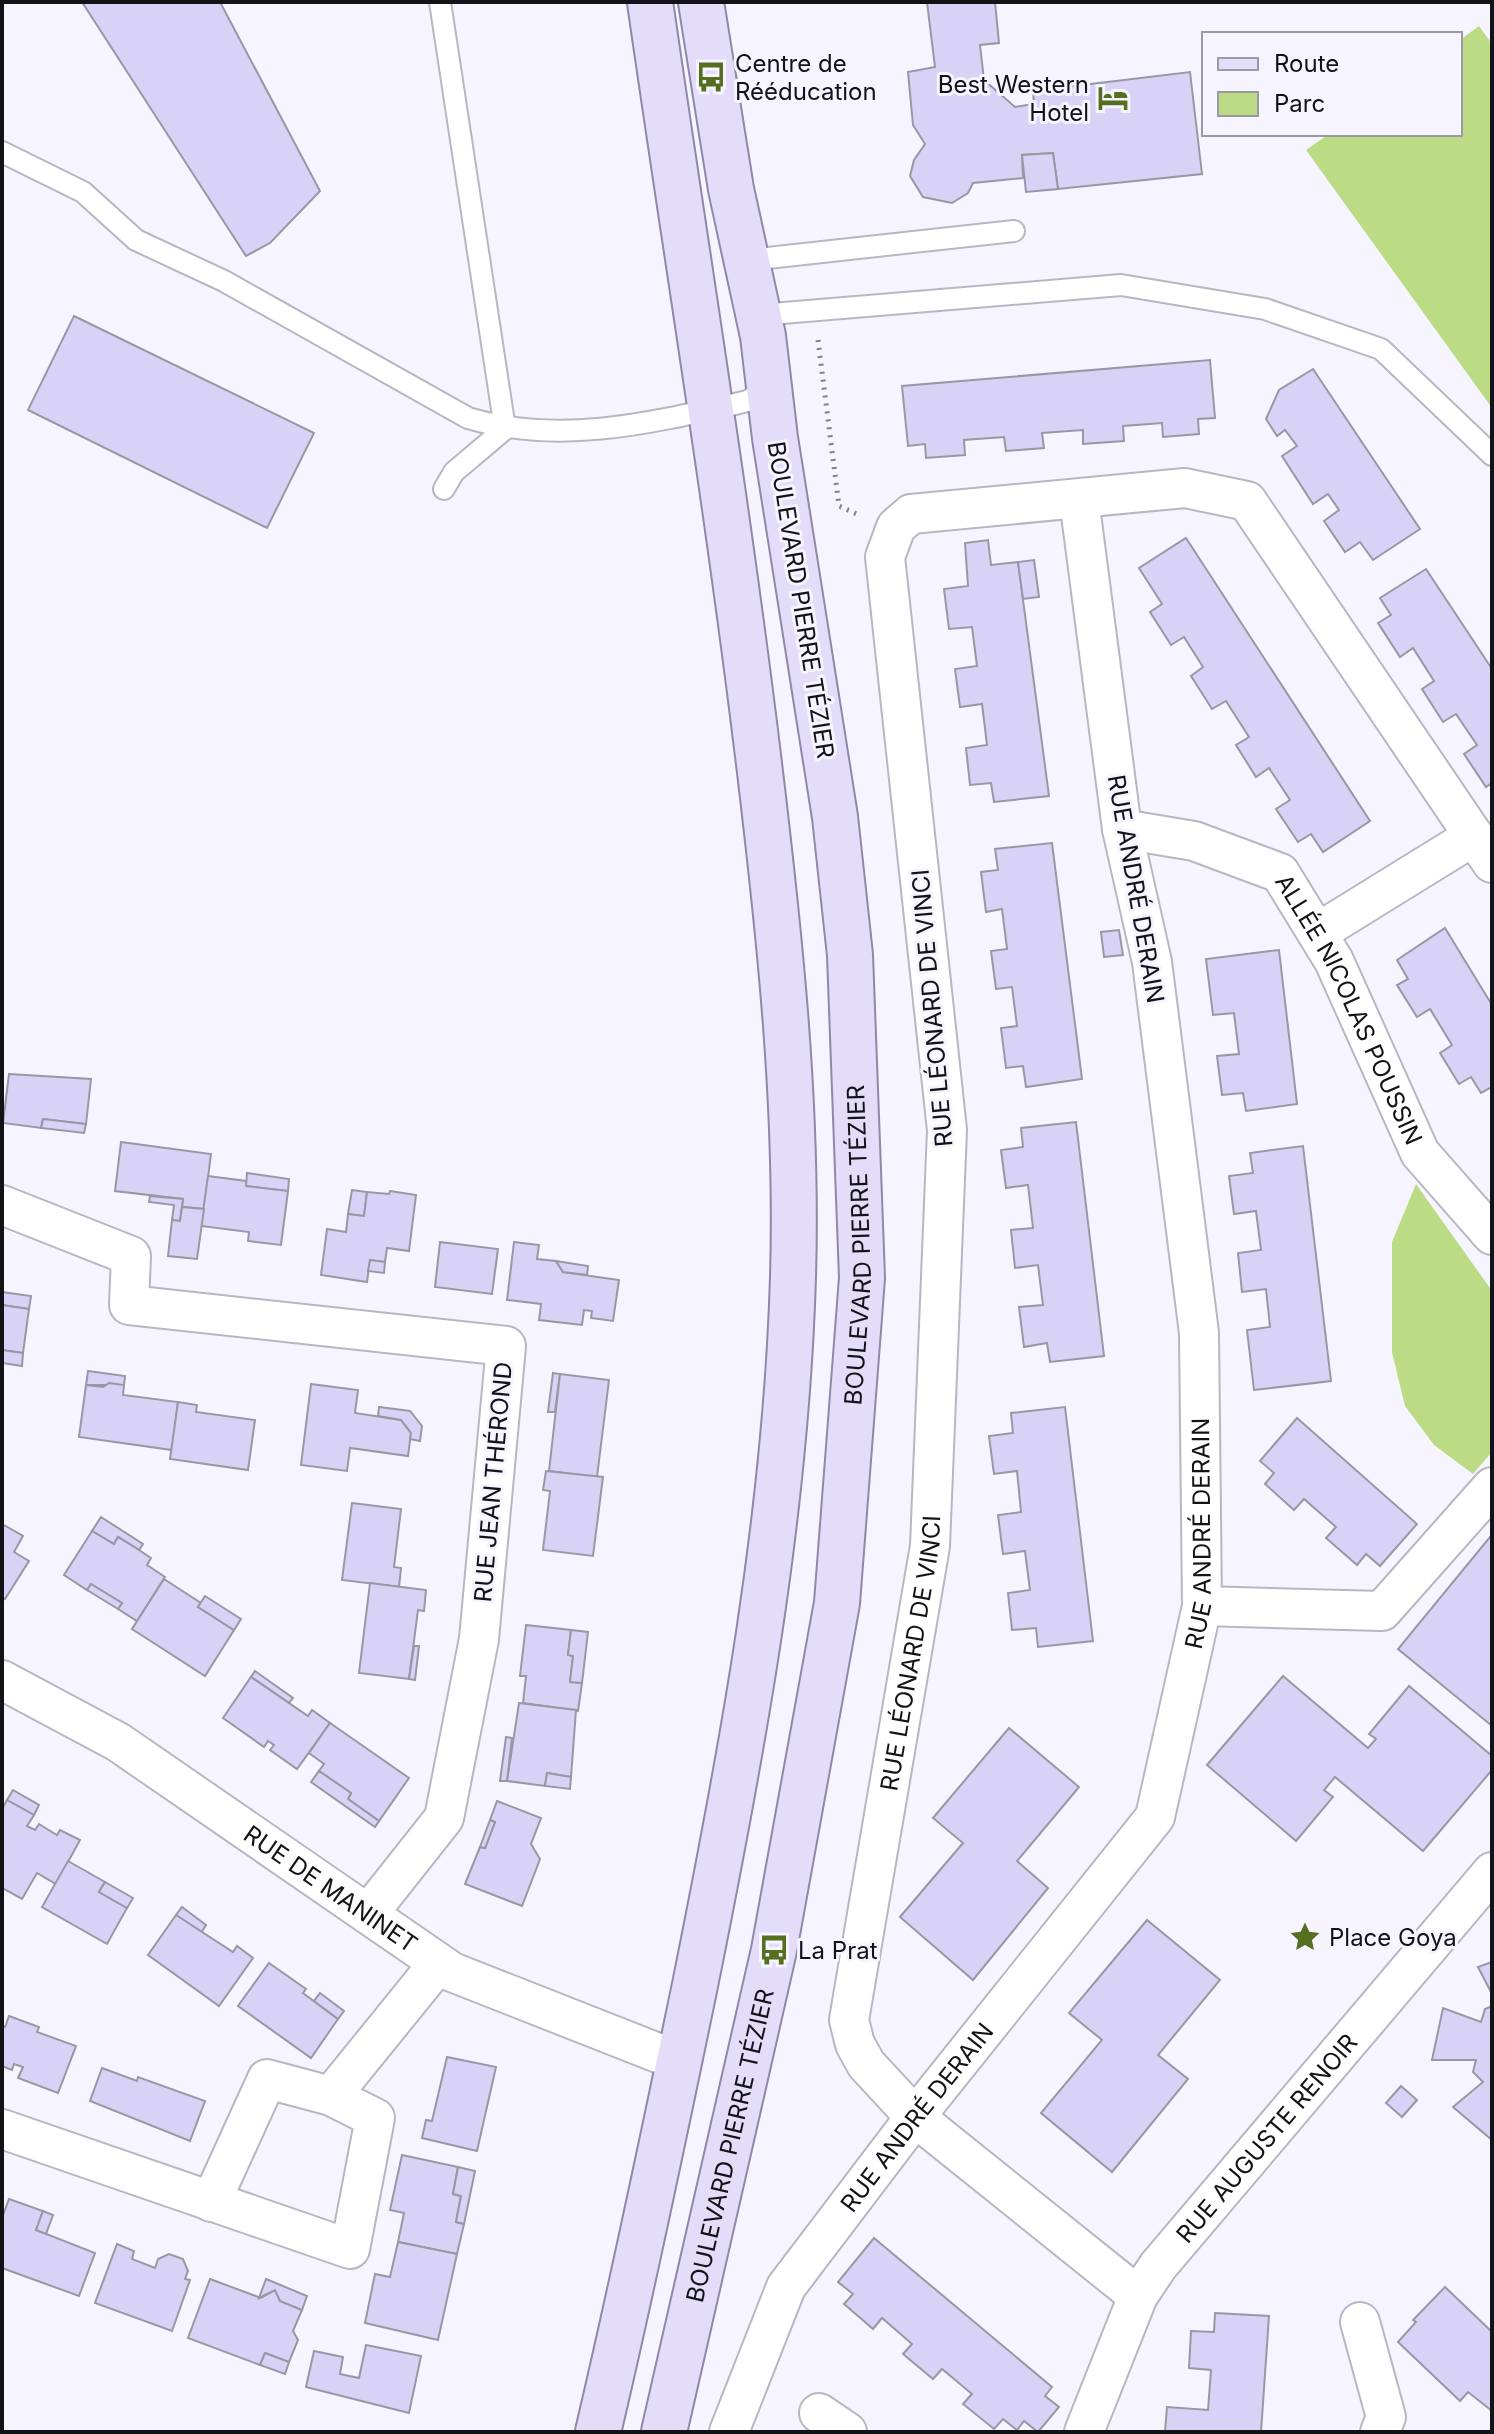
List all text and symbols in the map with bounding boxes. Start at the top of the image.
legend [1202,32,1462,136]
place label: Centre de Rééducation [735,49,877,106]
text: Route [1274,49,1339,78]
bus stop icon: Centre de Rééducation [694,60,728,94]
place label: Best Western Hotel [938,70,1089,127]
hotel icon: Best Western Hotel [1096,81,1130,115]
text: Parc [1274,89,1325,118]
street label: BOULEVARD PIERRE TÉZIER [762,439,841,761]
street label: RUE ANDRÉ DERAIN [1102,772,1171,1005]
street label: RUE LÉONARD DE VINCI [904,868,959,1148]
street label: ALLÉE NICOLAS POUSSIN [1270,869,1429,1149]
street label: BOULEVARD PIERRE TÉZIER [838,1084,877,1406]
street label: RUE JEAN THÉROND [467,1361,518,1603]
street label: RUE ANDRÉ DERAIN [1178,1418,1217,1651]
street label: RUE LÉONARD DE VINCI [874,1515,946,1793]
street label: RUE DE MANINET [239,1819,423,1958]
place icon: Place Goya [1288,1920,1322,1954]
place label: Place Goya [1329,1923,1457,1952]
bus stop icon: La Prat [757,1933,791,1967]
place label: La Prat [798,1936,878,1965]
street label: BOULEVARD PIERRE TÉZIER [680,1986,779,2305]
street label: RUE ANDRÉ DERAIN [834,2017,999,2217]
street label: RUE AUGUSTE RENOIR [1170,2028,1363,2248]

